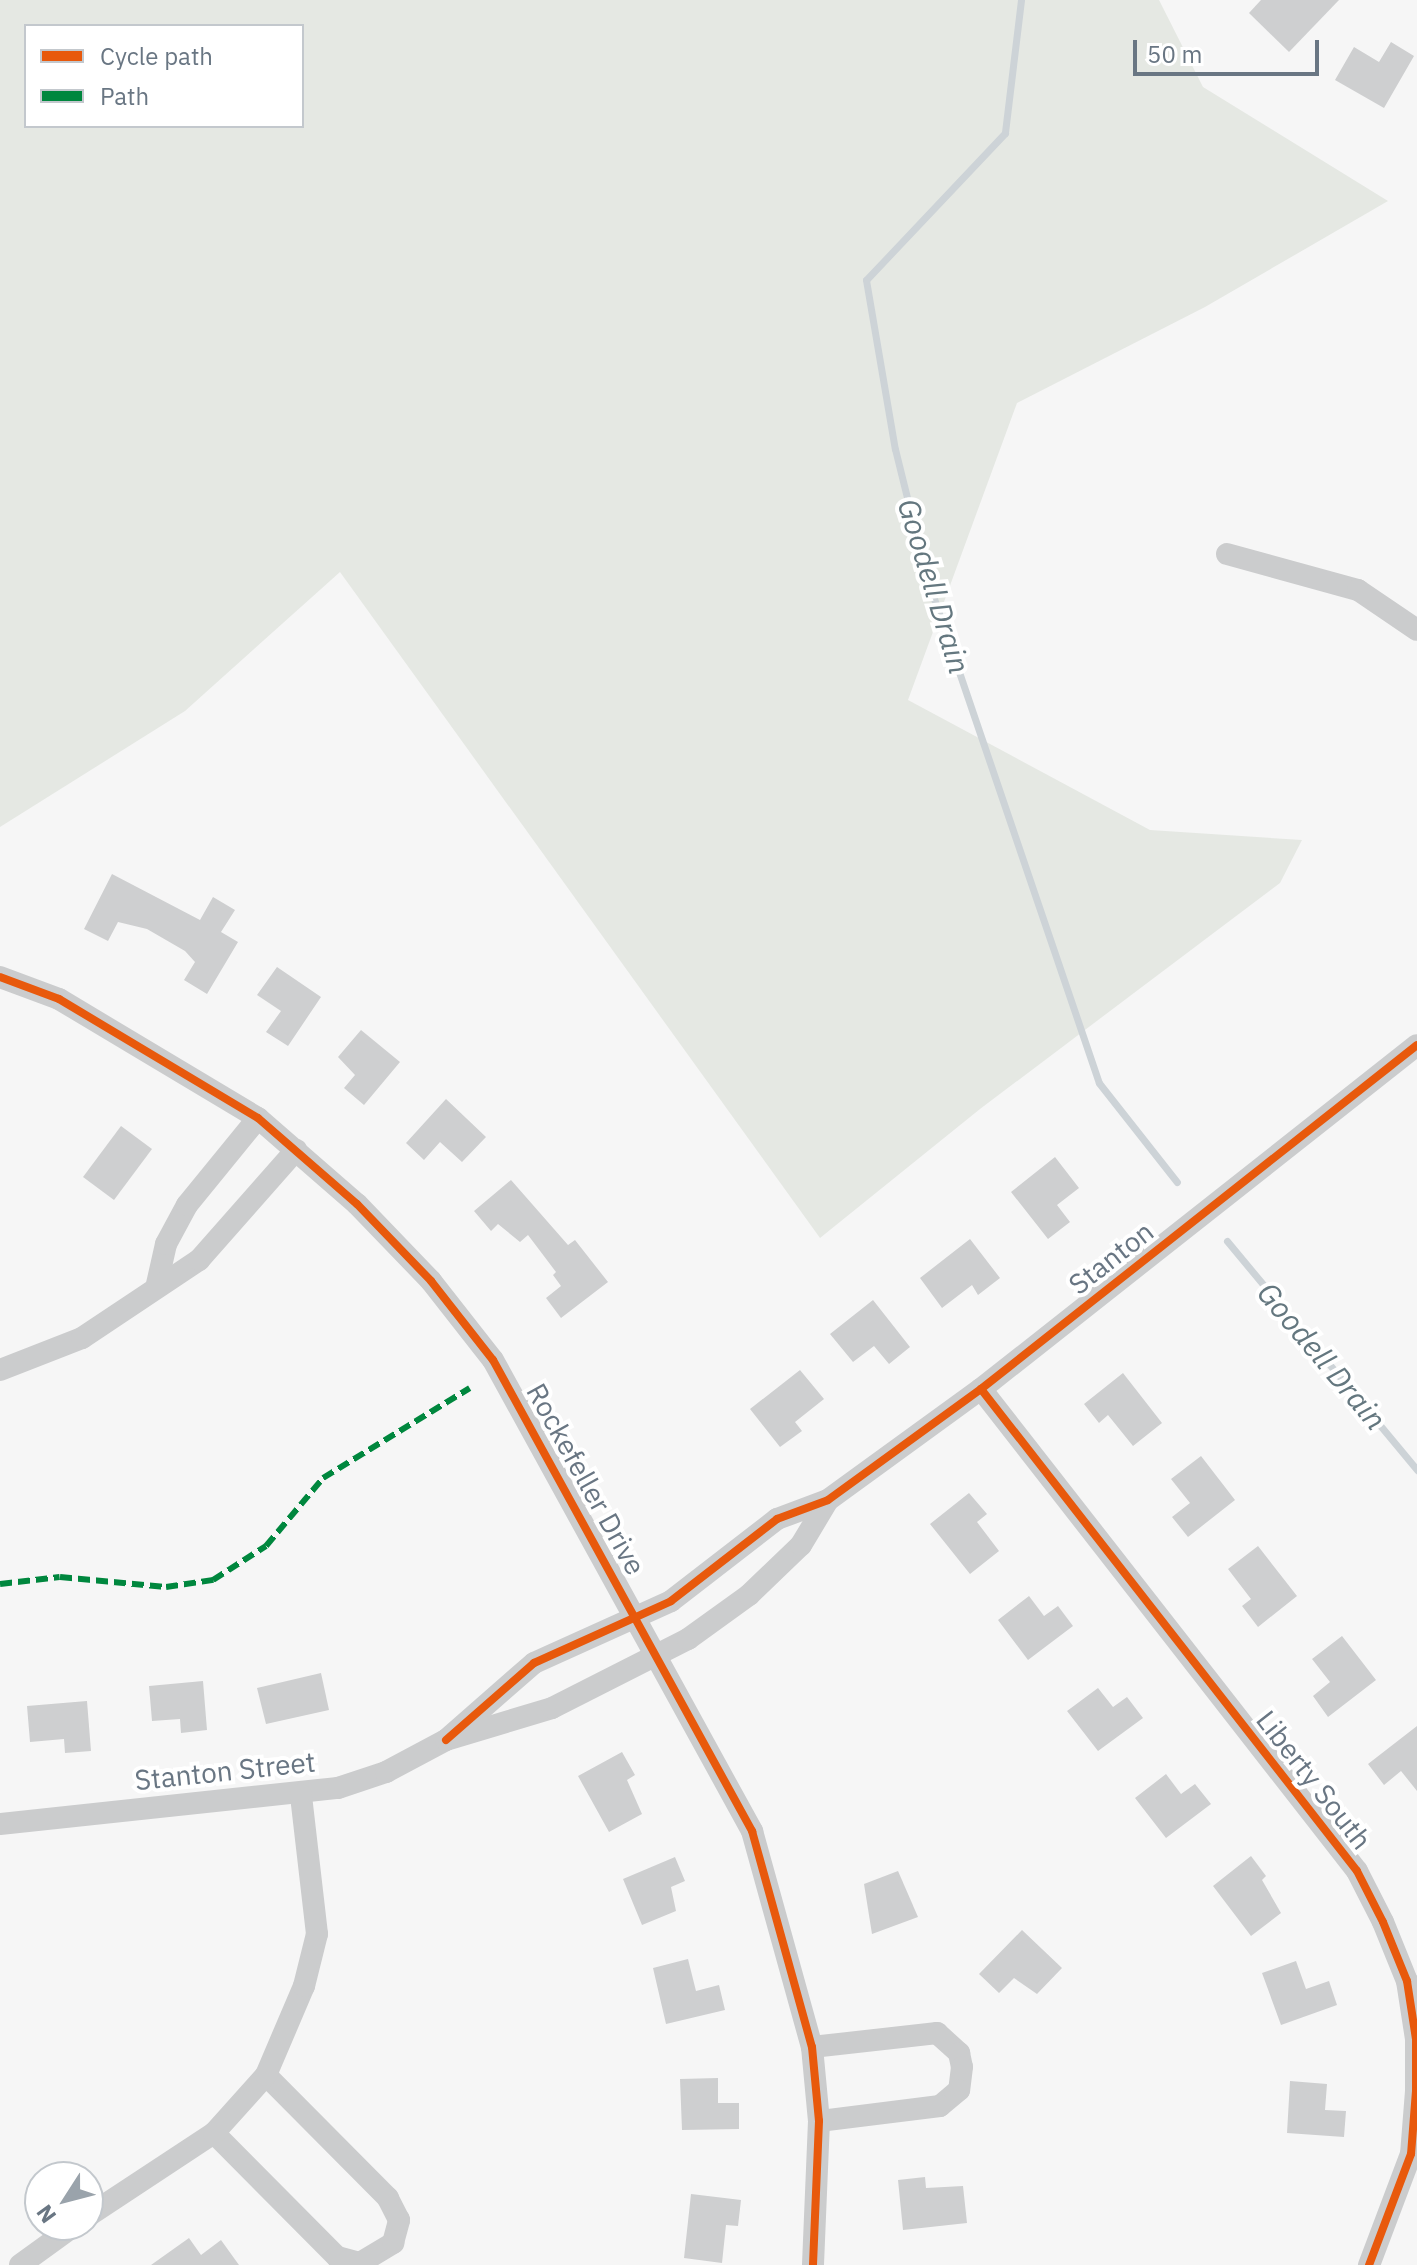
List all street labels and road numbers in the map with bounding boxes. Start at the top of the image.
street label: Stanton [1062,1215,1160,1301]
street label: Rockefeller Drive [520,1377,652,1581]
street label: Liberty South [1249,1704,1379,1856]
street label: Stanton Street [133,1745,317,1797]

